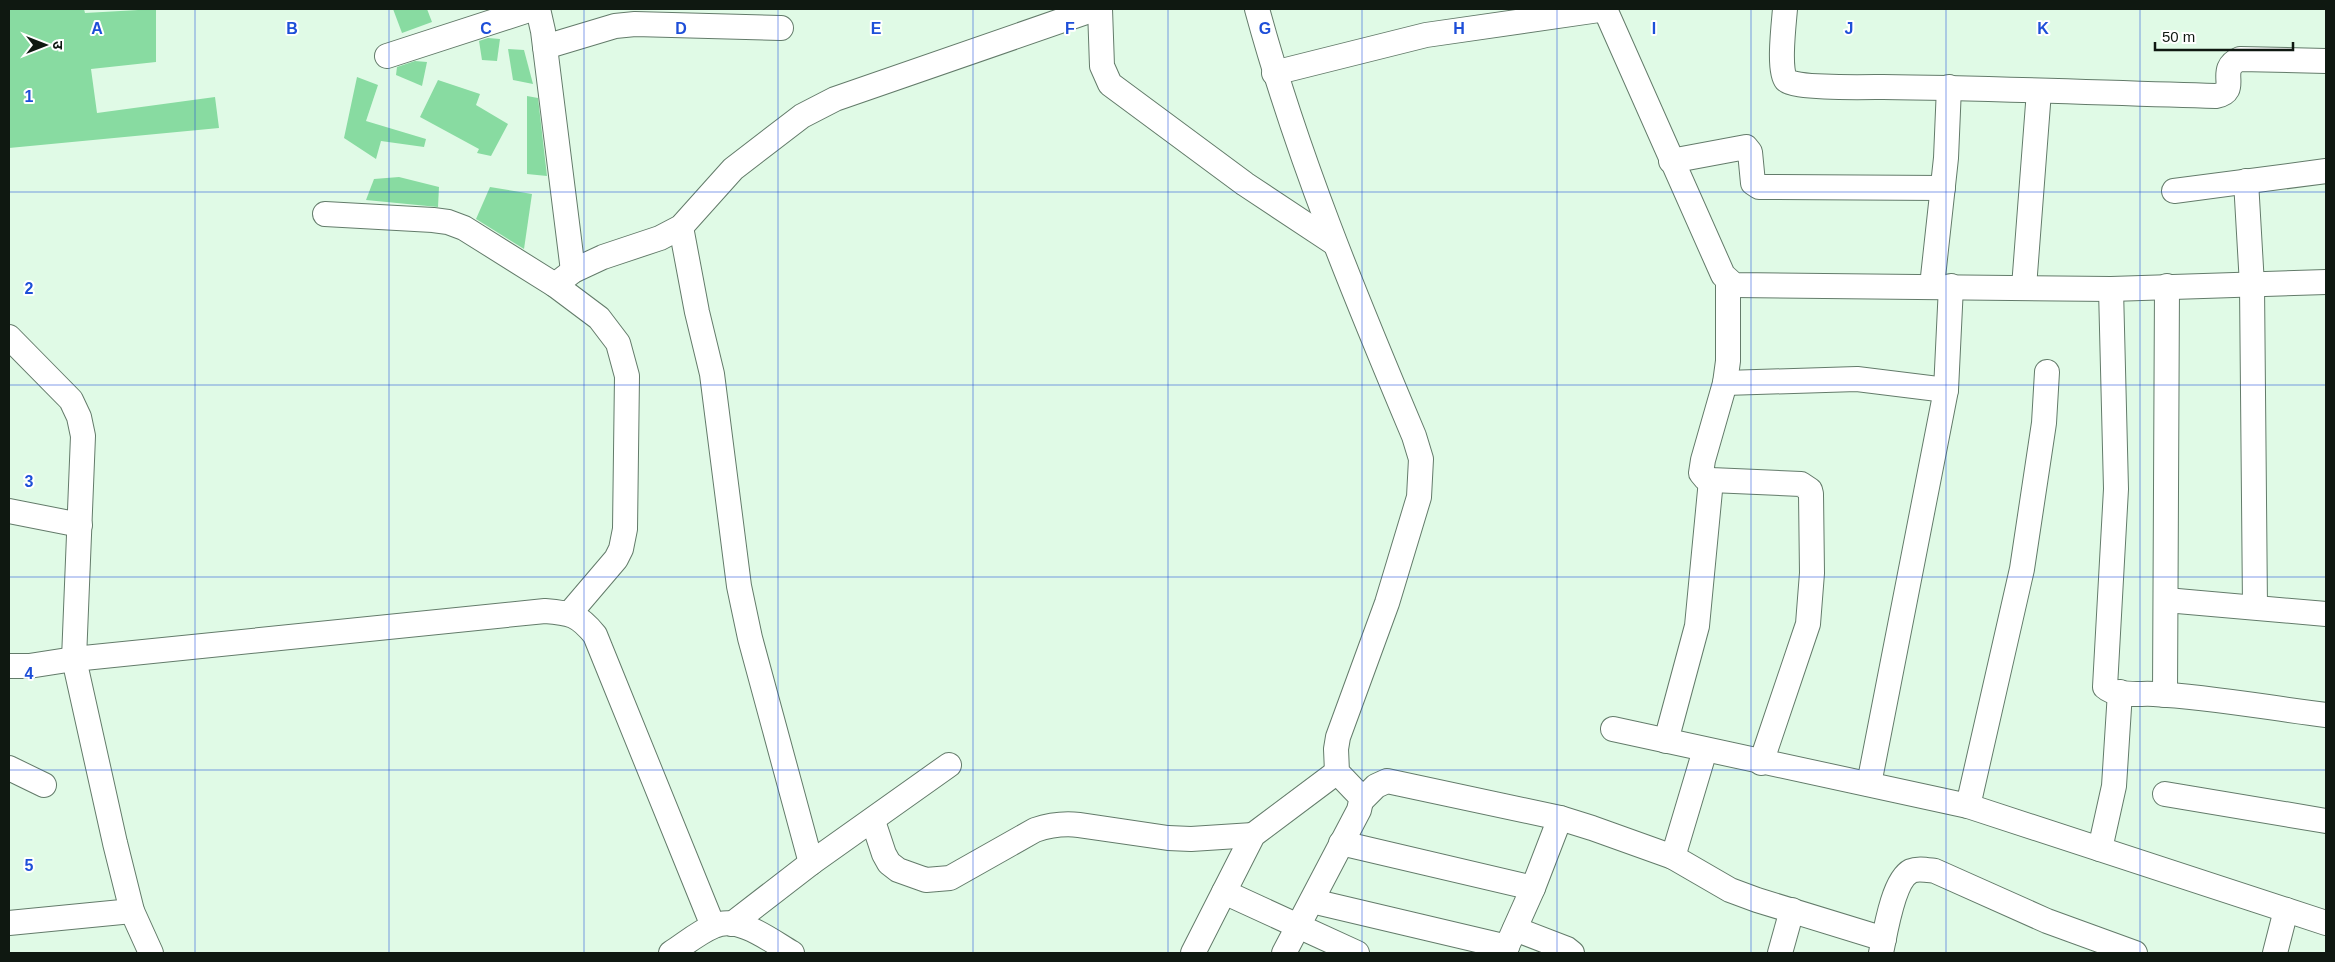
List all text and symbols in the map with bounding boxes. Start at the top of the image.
north arrow [20,20,70,70]
text: A [91,20,103,37]
text: B [286,20,298,37]
text: C [480,20,492,37]
text: D [675,20,687,37]
text: E [871,20,882,37]
text: F [1065,20,1075,37]
text: G [1259,20,1271,37]
text: H [1453,20,1465,37]
text: I [1652,20,1656,37]
text: J [1845,20,1853,37]
text: K [2037,20,2049,37]
scale bar [2155,20,2292,52]
text: 50 m [2162,28,2195,45]
text: उ [50,41,66,50]
text: 1 [25,88,34,105]
text: 2 [25,280,34,297]
text: 3 [25,473,34,490]
text: 4 [25,665,34,682]
text: 5 [25,857,34,874]

